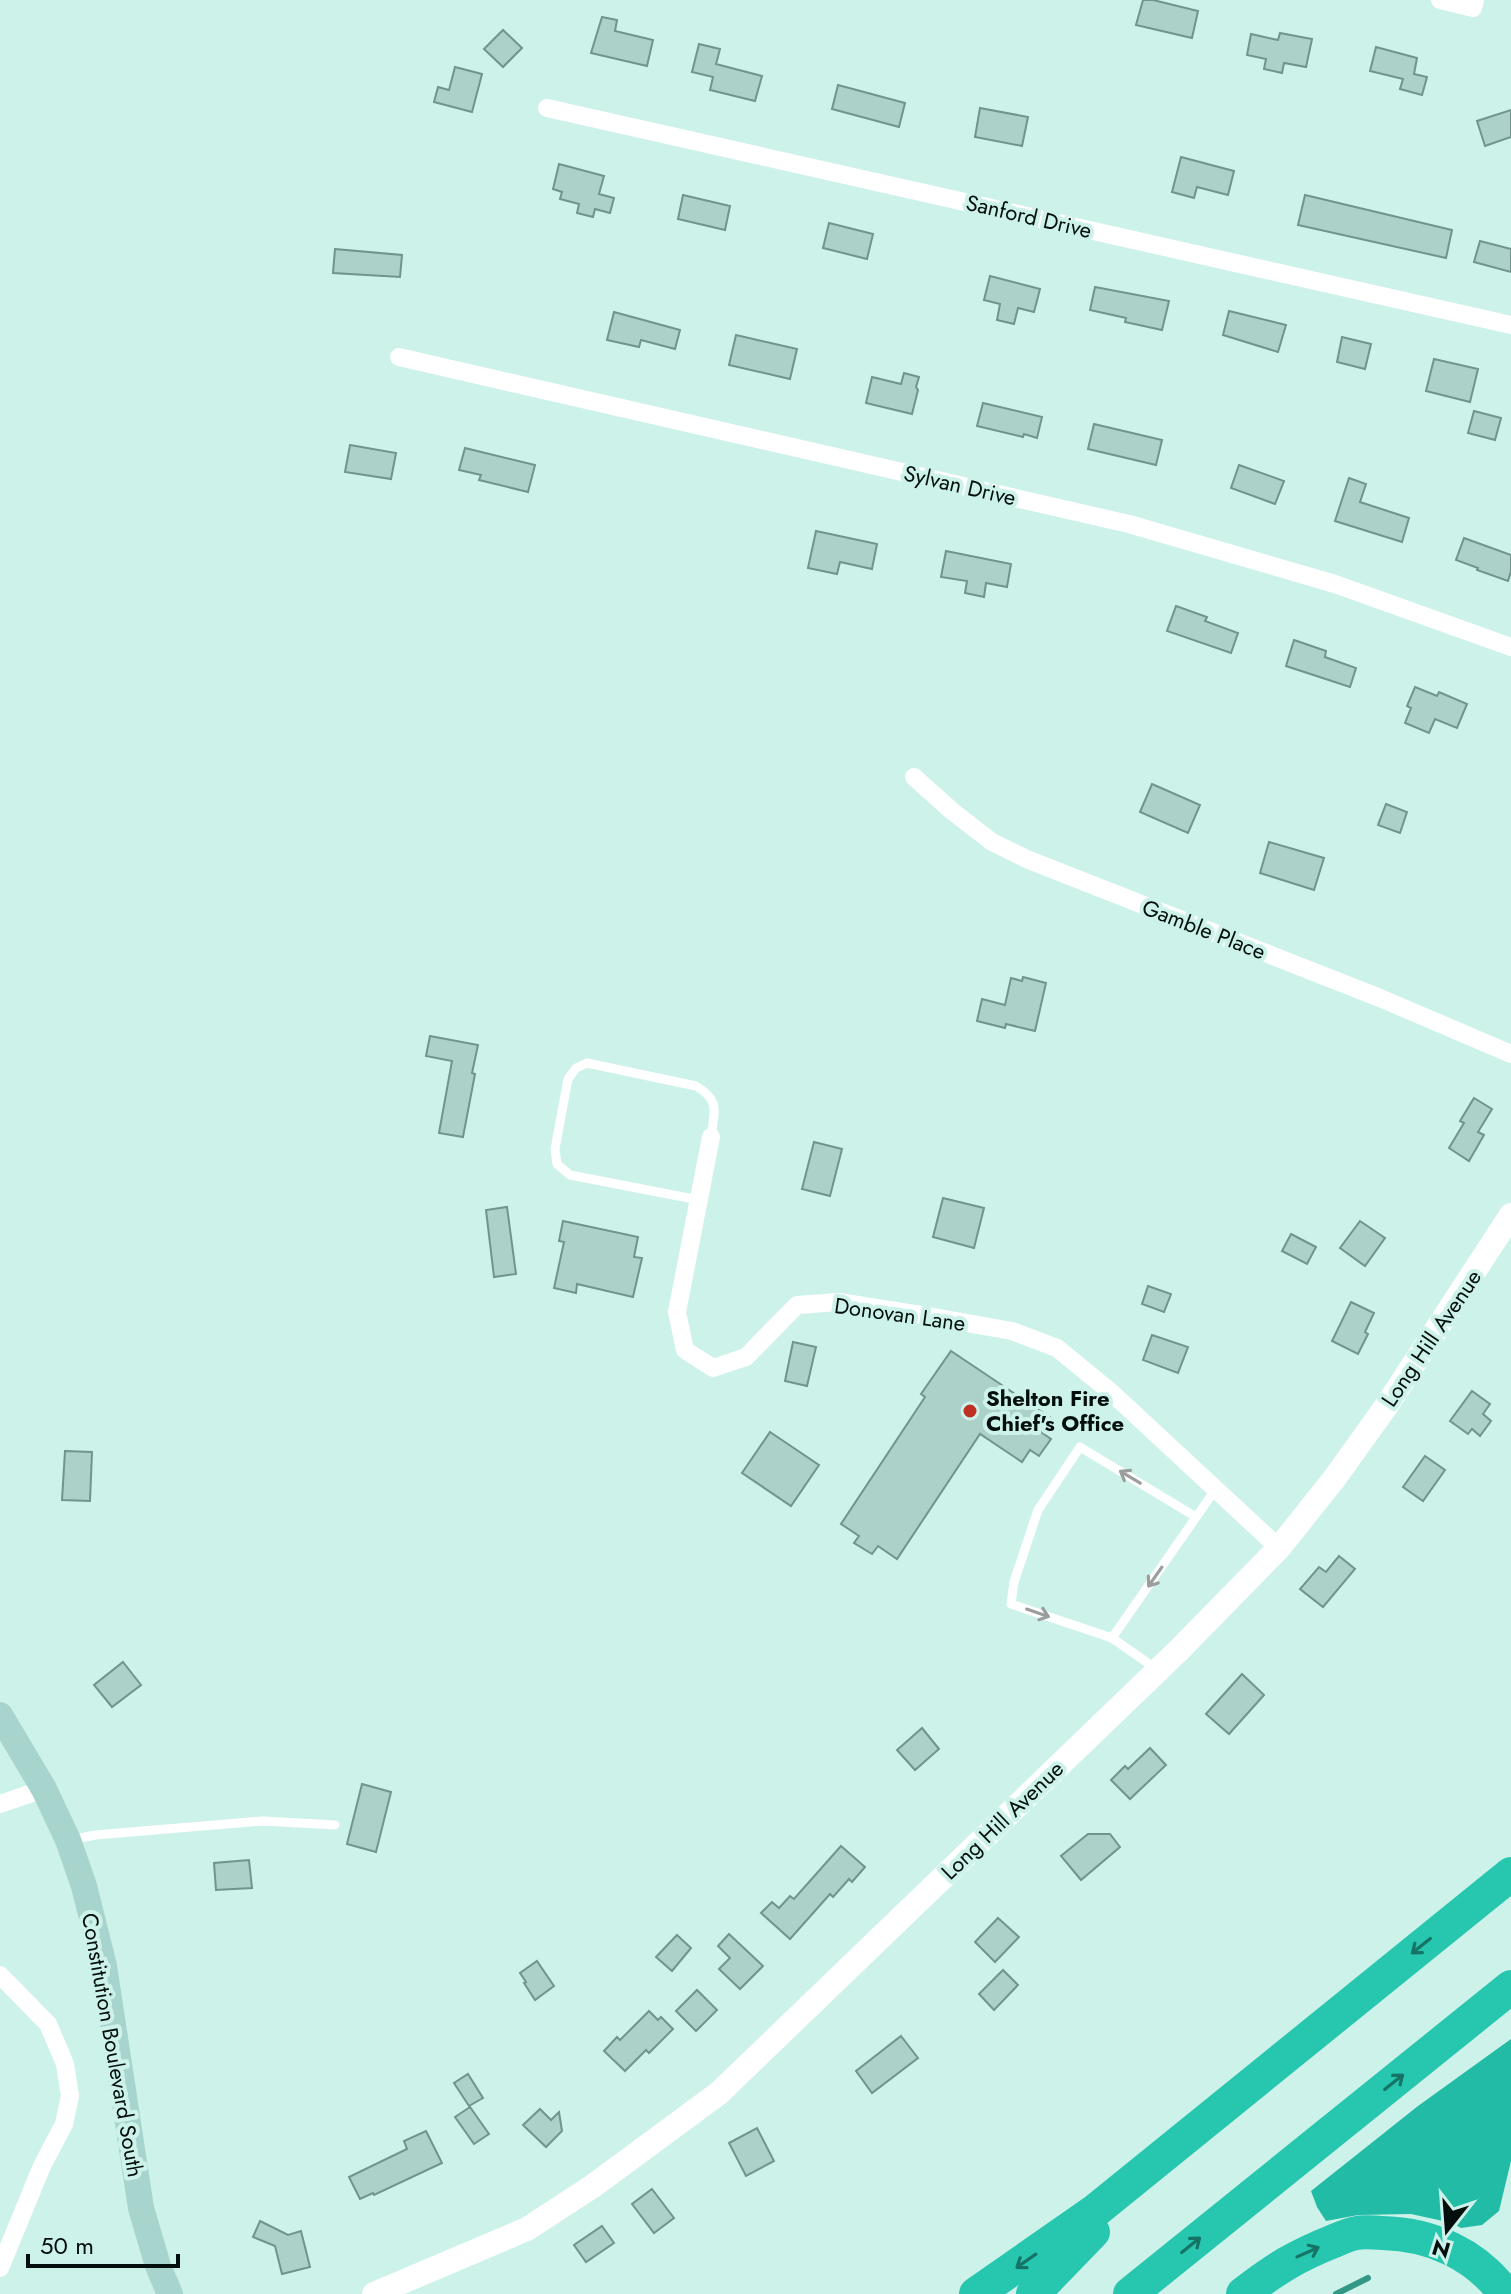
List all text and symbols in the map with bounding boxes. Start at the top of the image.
street label: Sanford Drive [963,186,1095,246]
street label: Sylvan Drive [901,457,1019,513]
street label: Gamble Place [1138,891,1270,967]
street label: Long Hill Avenue [1373,1263,1489,1413]
street label: Donovan Lane [832,1289,968,1339]
place label: Shelton Fire Chief's Office [986,1382,1124,1439]
marker: Shelton Fire Chief's Office [961,1402,979,1420]
one-way arrow [1119,1468,1142,1484]
one-way arrow [1147,1565,1163,1587]
one-way arrow [1025,1606,1050,1621]
street label: Long Hill Avenue [934,1753,1070,1887]
street label: Constitution Boulevard South [74,1910,152,2180]
one-way arrow [1411,1937,1432,1955]
one-way arrow [1383,2073,1403,2091]
north arrow [1407,2190,1487,2270]
scale bar [28,2218,178,2268]
text: 50 m [40,2228,94,2263]
text: N [1428,2231,1454,2267]
one-way arrow [1180,2237,1201,2254]
one-way arrow [1296,2244,1320,2259]
one-way arrow [1015,2253,1037,2269]

